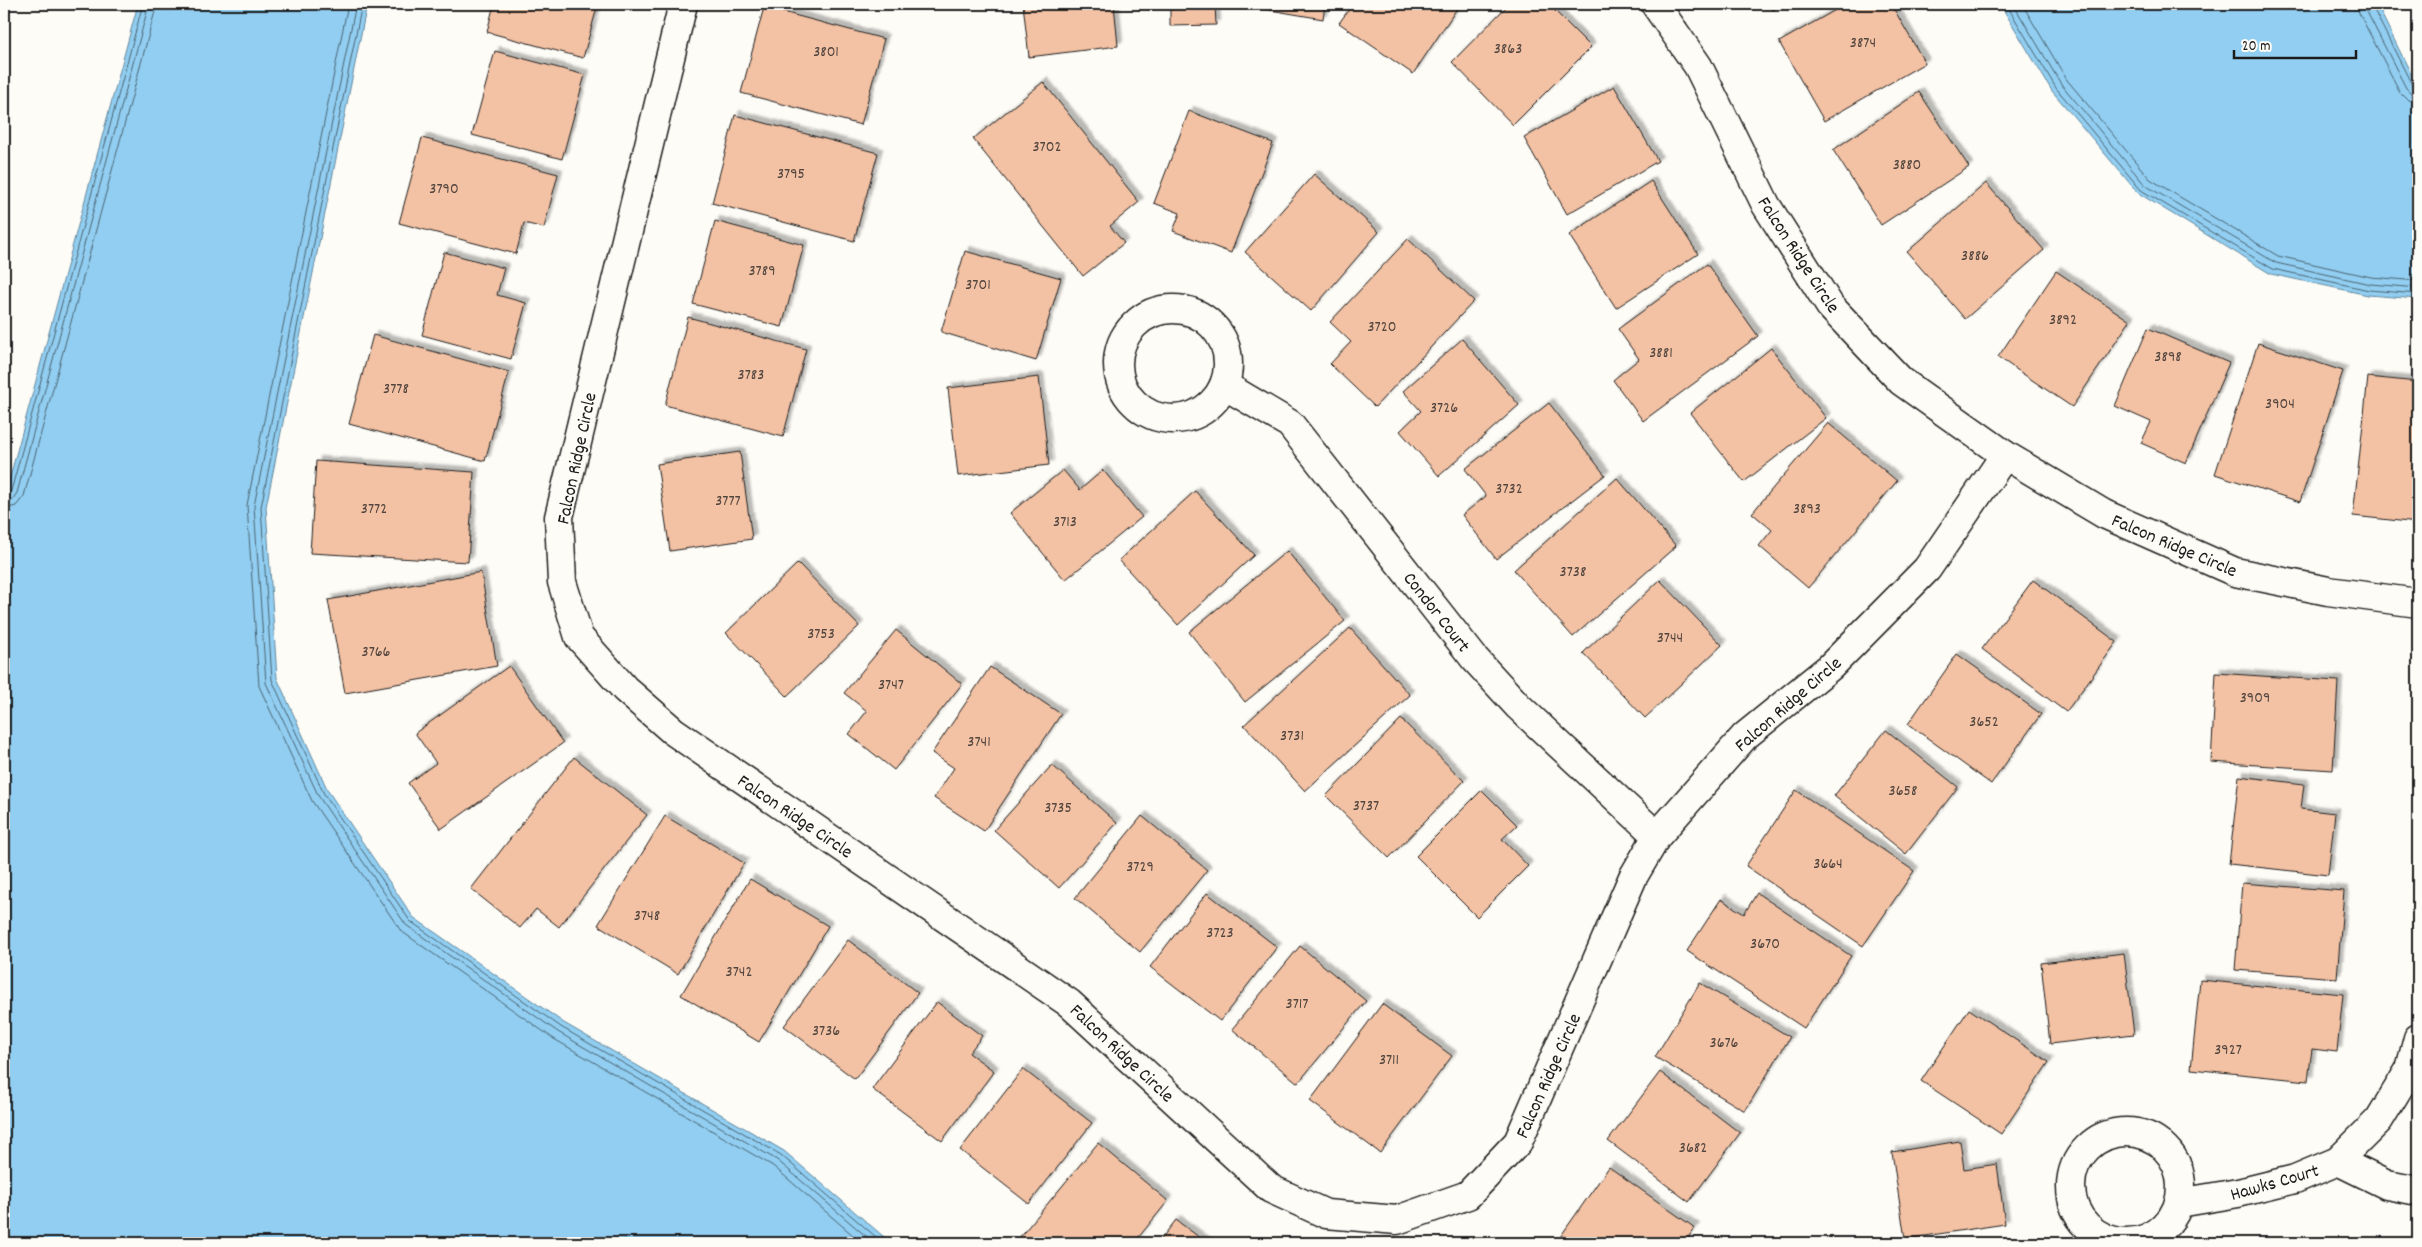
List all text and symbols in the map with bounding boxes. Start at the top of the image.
scale bar [2234,28,2357,60]
house number: 3874 [1850,32,1876,55]
text: 20 m [2242,36,2270,58]
house number: 3863 [1494,38,1522,61]
house number: 3801 [813,41,839,64]
house number: 3702 [1033,136,1061,159]
house number: 3880 [1893,154,1921,177]
house number: 3795 [777,163,805,186]
house number: 3790 [429,178,459,201]
street label: Falcon Ridge Circle [1749,192,1845,320]
house number: 3886 [1961,245,1989,268]
house number: 3789 [749,260,775,283]
house number: 3701 [965,274,991,297]
house number: 3892 [2049,309,2077,332]
house number: 3720 [1368,316,1396,339]
house number: 3881 [1649,342,1673,365]
house number: 3898 [2154,346,2182,369]
house number: 3783 [738,364,764,387]
house number: 3778 [383,378,409,401]
street label: Falcon Ridge Circle [551,390,606,527]
house number: 3904 [2265,393,2295,416]
house number: 3726 [1430,397,1458,420]
house number: 3732 [1495,478,1523,501]
house number: 3777 [715,490,741,513]
house number: 3772 [361,498,387,521]
house number: 3893 [1793,498,1821,521]
street label: Falcon Ridge Circle [2107,509,2241,586]
house number: 3713 [1053,511,1077,534]
house number: 3738 [1560,561,1586,584]
street label: Condor Court [1395,567,1475,659]
house number: 3753 [807,623,835,646]
house number: 3744 [1657,627,1683,650]
house number: 3766 [362,641,391,664]
street label: Falcon Ridge Circle [1730,651,1849,760]
house number: 3747 [878,674,904,697]
house number: 3909 [2240,687,2270,710]
house number: 3652 [1969,711,1999,734]
house number: 3731 [1280,725,1304,748]
house number: 3741 [967,731,991,754]
street label: Falcon Ridge Circle [731,769,857,867]
house number: 3658 [1889,780,1917,803]
house number: 3737 [1353,795,1379,818]
house number: 3735 [1044,797,1072,820]
house number: 3664 [1813,853,1843,876]
house number: 3729 [1126,856,1154,879]
house number: 3748 [634,905,660,928]
house number: 3723 [1206,922,1234,945]
house number: 3670 [1750,933,1780,956]
house number: 3742 [726,961,752,984]
house number: 3717 [1286,993,1308,1016]
street label: Falcon Ridge Circle [1062,999,1179,1110]
street label: Falcon Ridge Circle [1511,1010,1590,1143]
house number: 3736 [812,1020,840,1043]
house number: 3676 [1710,1032,1739,1055]
house number: 3927 [2214,1039,2242,1062]
house number: 3711 [1379,1049,1399,1072]
house number: 3682 [1679,1137,1707,1160]
street label: Hawks Court [2227,1159,2322,1210]

